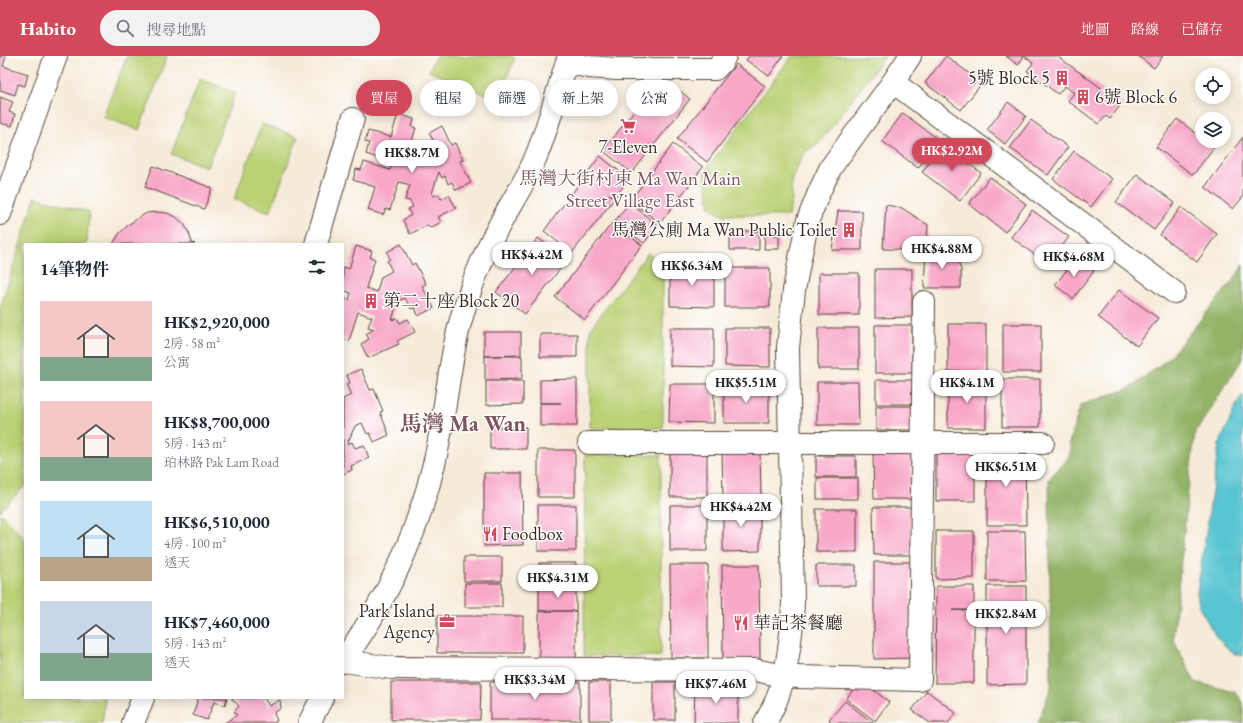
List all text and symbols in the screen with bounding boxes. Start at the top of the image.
search box [100,10,380,46]
text: Habito [20,16,76,41]
icon: search [114,17,136,39]
text: 搜尋地點 [146,20,206,39]
text: 地圖 [1081,20,1109,38]
text: 路線 [1131,20,1159,38]
text: 已儲存 [1181,20,1223,38]
place label: 5號 Block 5 [968,66,1050,89]
map controls [1195,68,1231,148]
button: locate [1195,68,1231,104]
building icon: 5號 Block 5 [1053,69,1071,87]
chip: 買屋 [356,80,412,116]
chip: 租屋 [420,80,476,116]
chip: 篩選 [484,80,540,116]
chip: 新上架 [548,80,618,116]
chip: 公寓 [626,80,682,116]
place label: 6號 Block 6 [1095,85,1177,108]
building icon: 6號 Block 6 [1074,88,1092,106]
button: layers [1195,112,1231,148]
supermarket icon: 7-Eleven [619,117,637,135]
place label: 7-Eleven [598,135,658,158]
pin: HK$2.92M [911,138,993,172]
pin: HK$8.7M [375,140,449,174]
text: HK$2.92M [921,142,983,159]
text: HK$8.7M [384,144,440,161]
district label: 馬灣大街村東 Ma Wan Main Street Village East [519,166,741,213]
place label: 馬灣公廁 Ma Wan Public Toilet [611,218,837,241]
building icon: 馬灣公廁 Ma Wan Public Toilet [840,221,858,239]
pin: HK$4.88M [901,236,983,270]
text: HK$4.88M [911,240,973,257]
pin: HK$4.42M [491,242,573,276]
pin: HK$4.68M [1033,244,1115,278]
text: HK$4.42M [501,246,563,263]
text: HK$4.68M [1043,248,1105,265]
pin: HK$6.34M [651,253,733,287]
icon: filters [306,256,328,278]
text: HK$6.34M [661,257,723,274]
text: 14筆物件 [40,258,109,280]
place label: 第二十座 Block 20 [383,289,519,312]
building icon: 第二十座 Block 20 [362,292,380,310]
text: HK$2,920,000 [164,311,270,333]
icon: home [72,317,120,365]
text: 2房 · 58 m² [164,335,220,352]
text: 公寓 [164,354,190,371]
pin: HK$5.51M [705,370,787,404]
pin: HK$4.1M [930,370,1004,404]
text: HK$5.51M [715,374,777,391]
text: HK$4.1M [939,374,995,391]
district label: 馬灣 Ma Wan [400,409,527,438]
text: HK$8,700,000 [164,411,270,433]
icon: home [72,417,120,465]
text: 5房 · 143 m² [164,435,226,452]
text: 珀林路 Pak Lam Road [164,454,279,471]
pin: HK$6.51M [965,454,1047,488]
text: HK$6.51M [975,458,1037,475]
pin: HK$4.42M [700,494,782,528]
text: HK$4.42M [710,498,772,515]
text: HK$6,510,000 [164,511,270,533]
icon: home [72,517,120,565]
place label: Foodbox [502,522,563,545]
restaurant icon: Foodbox [481,525,499,543]
text: 4房 · 100 m² [164,535,226,552]
text: 透天 [164,554,190,571]
pin: HK$4.31M [517,565,599,599]
text: HK$4.31M [527,569,589,586]
place label: Park Island Agency [359,599,436,643]
pin: HK$2.84M [965,601,1047,635]
text: HK$2.84M [975,605,1037,622]
text: HK$7,460,000 [164,611,270,633]
place label: 華記茶餐廳 [753,611,843,634]
office icon: Park Island Agency [438,612,456,630]
restaurant icon: 華記茶餐廳 [732,614,750,632]
icon: home [72,617,120,665]
text: 5房 · 143 m² [164,635,226,652]
text: 透天 [164,654,190,671]
pin: HK$3.34M [494,667,576,701]
text: HK$3.34M [504,671,566,688]
pin: HK$7.46M [675,671,757,705]
text: HK$7.46M [685,675,747,692]

